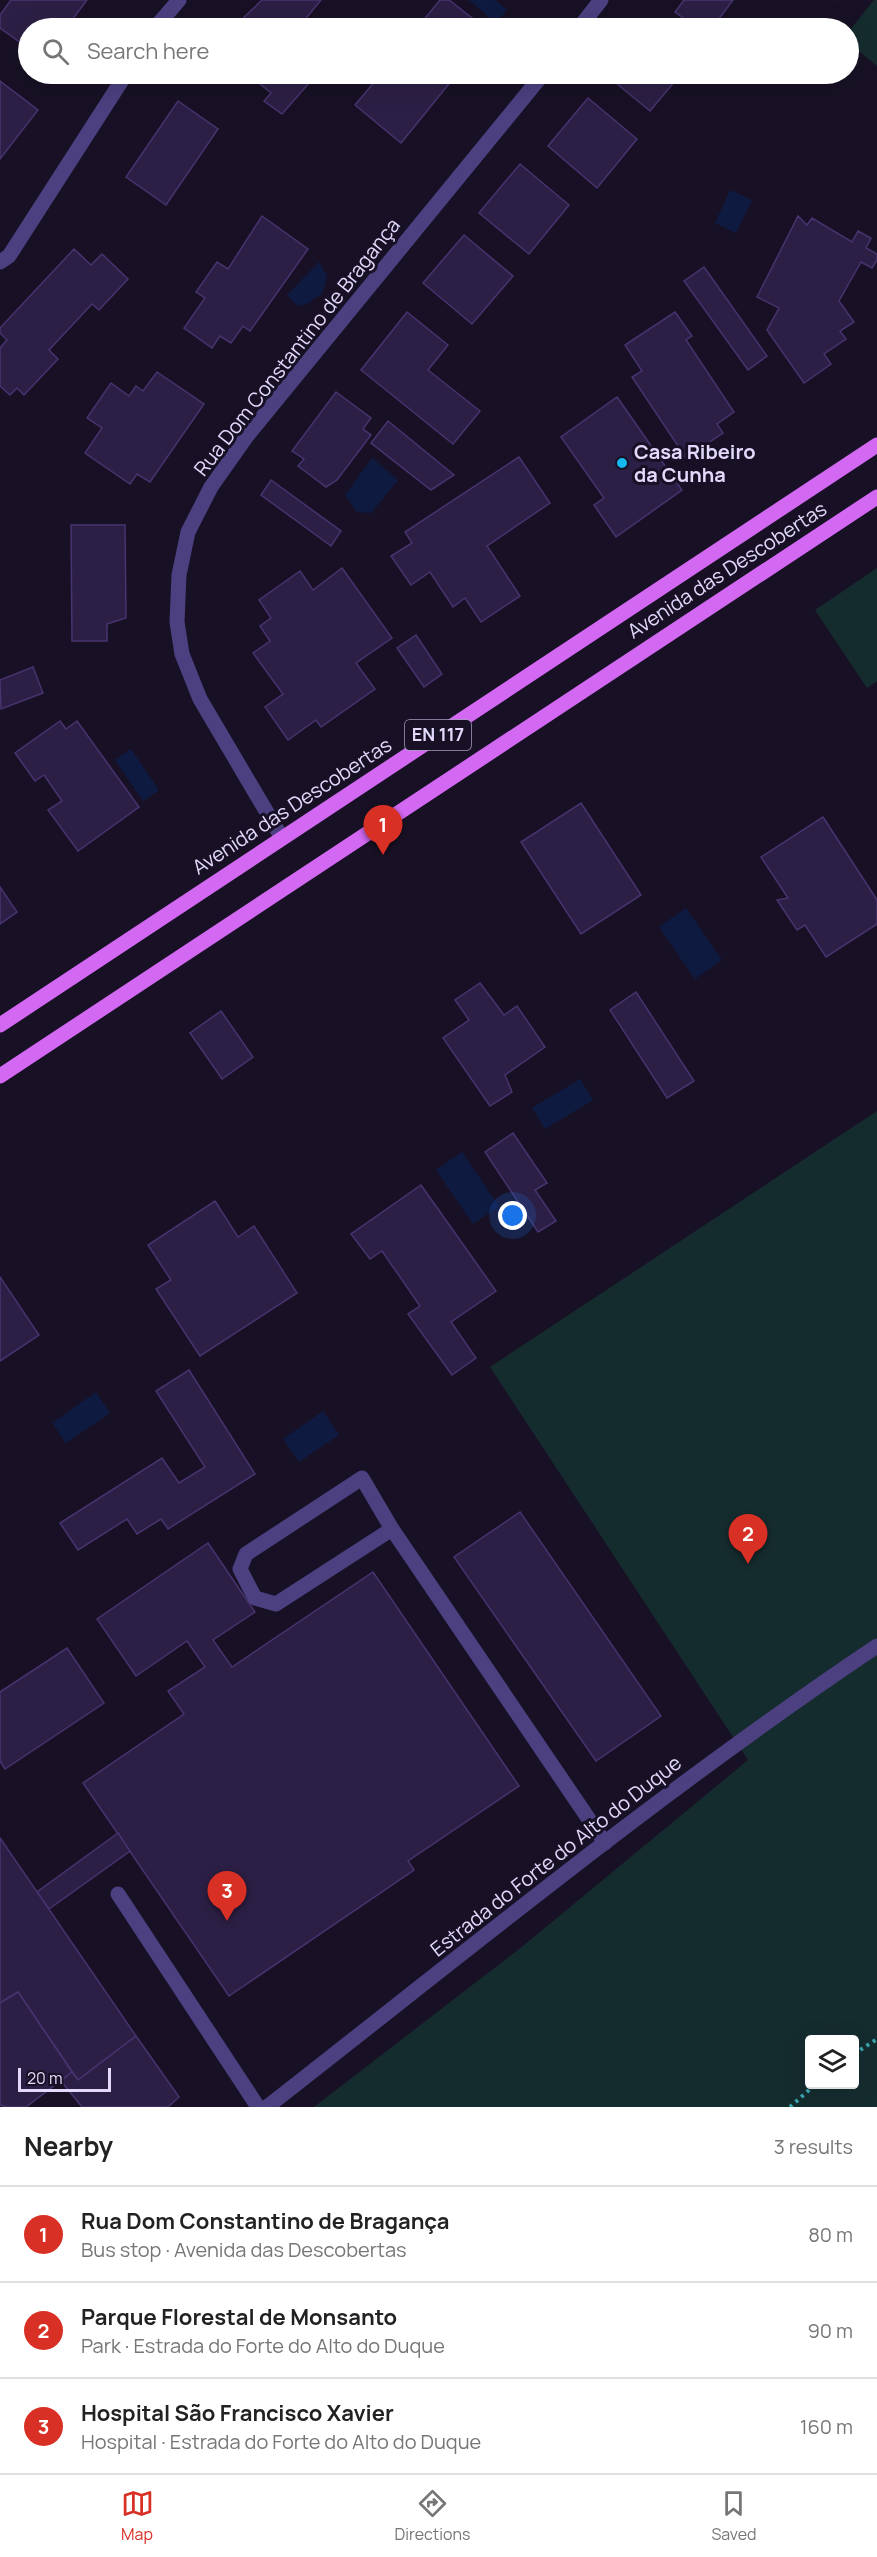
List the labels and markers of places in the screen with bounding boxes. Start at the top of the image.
place label: Casa Ribeiro da Cunha [634,438,756,488]
marker: Casa Ribeiro da Cunha [615,456,629,470]
pin: 1 [364,806,403,855]
pin: 2 [728,1514,768,1564]
pin: 3 [208,1872,246,1921]

